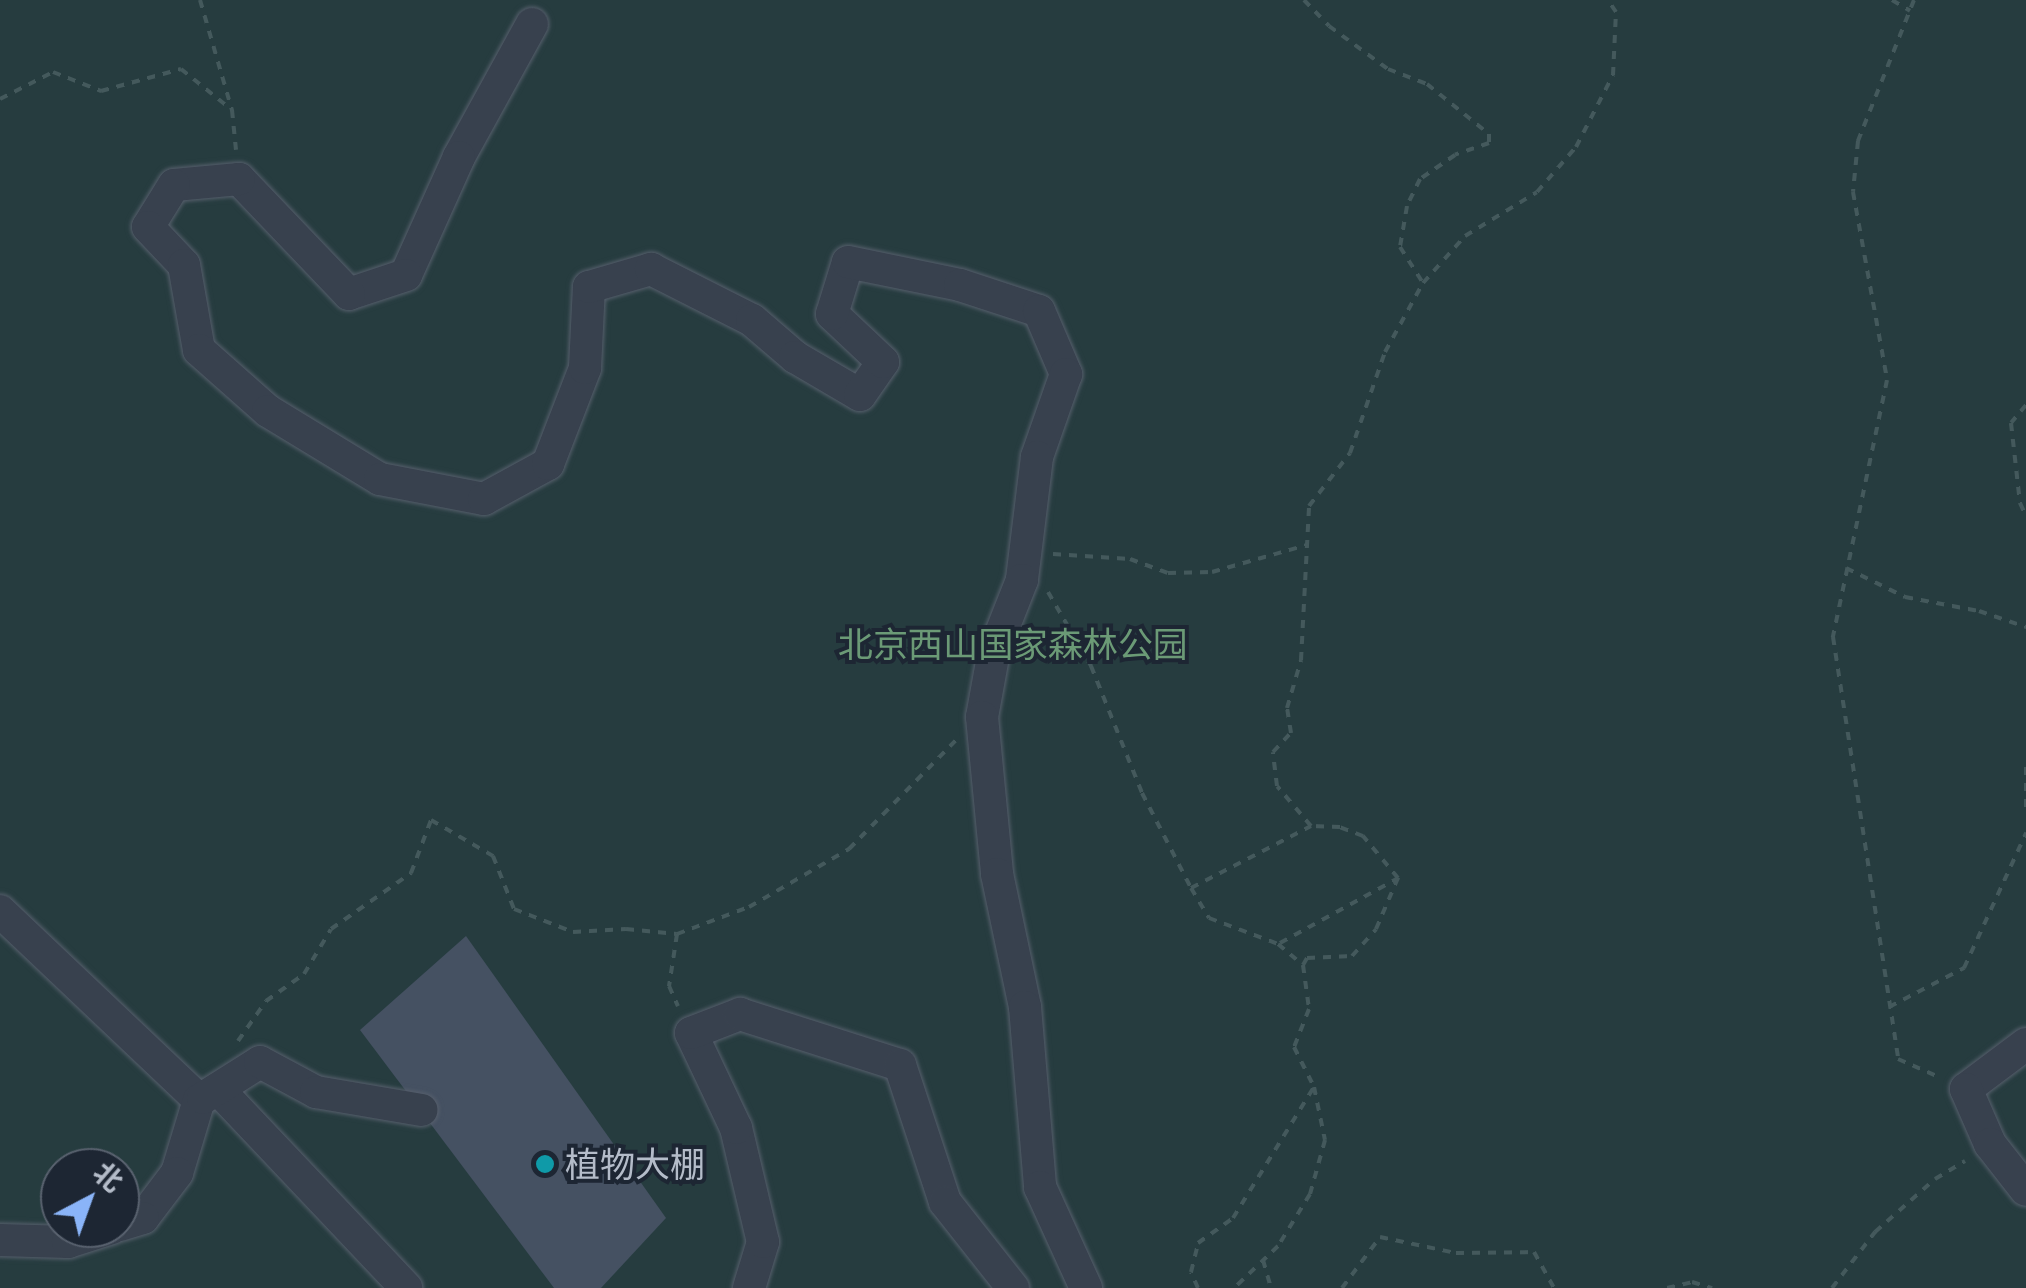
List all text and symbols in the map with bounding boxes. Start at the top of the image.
park label: 北京西山国家森林公园 [838,623,1188,665]
place label: 植物大棚 [565,1143,705,1185]
north arrow [40,1148,140,1248]
marker: 植物大棚 [534,1153,556,1175]
text: 北 [87,1154,131,1199]

